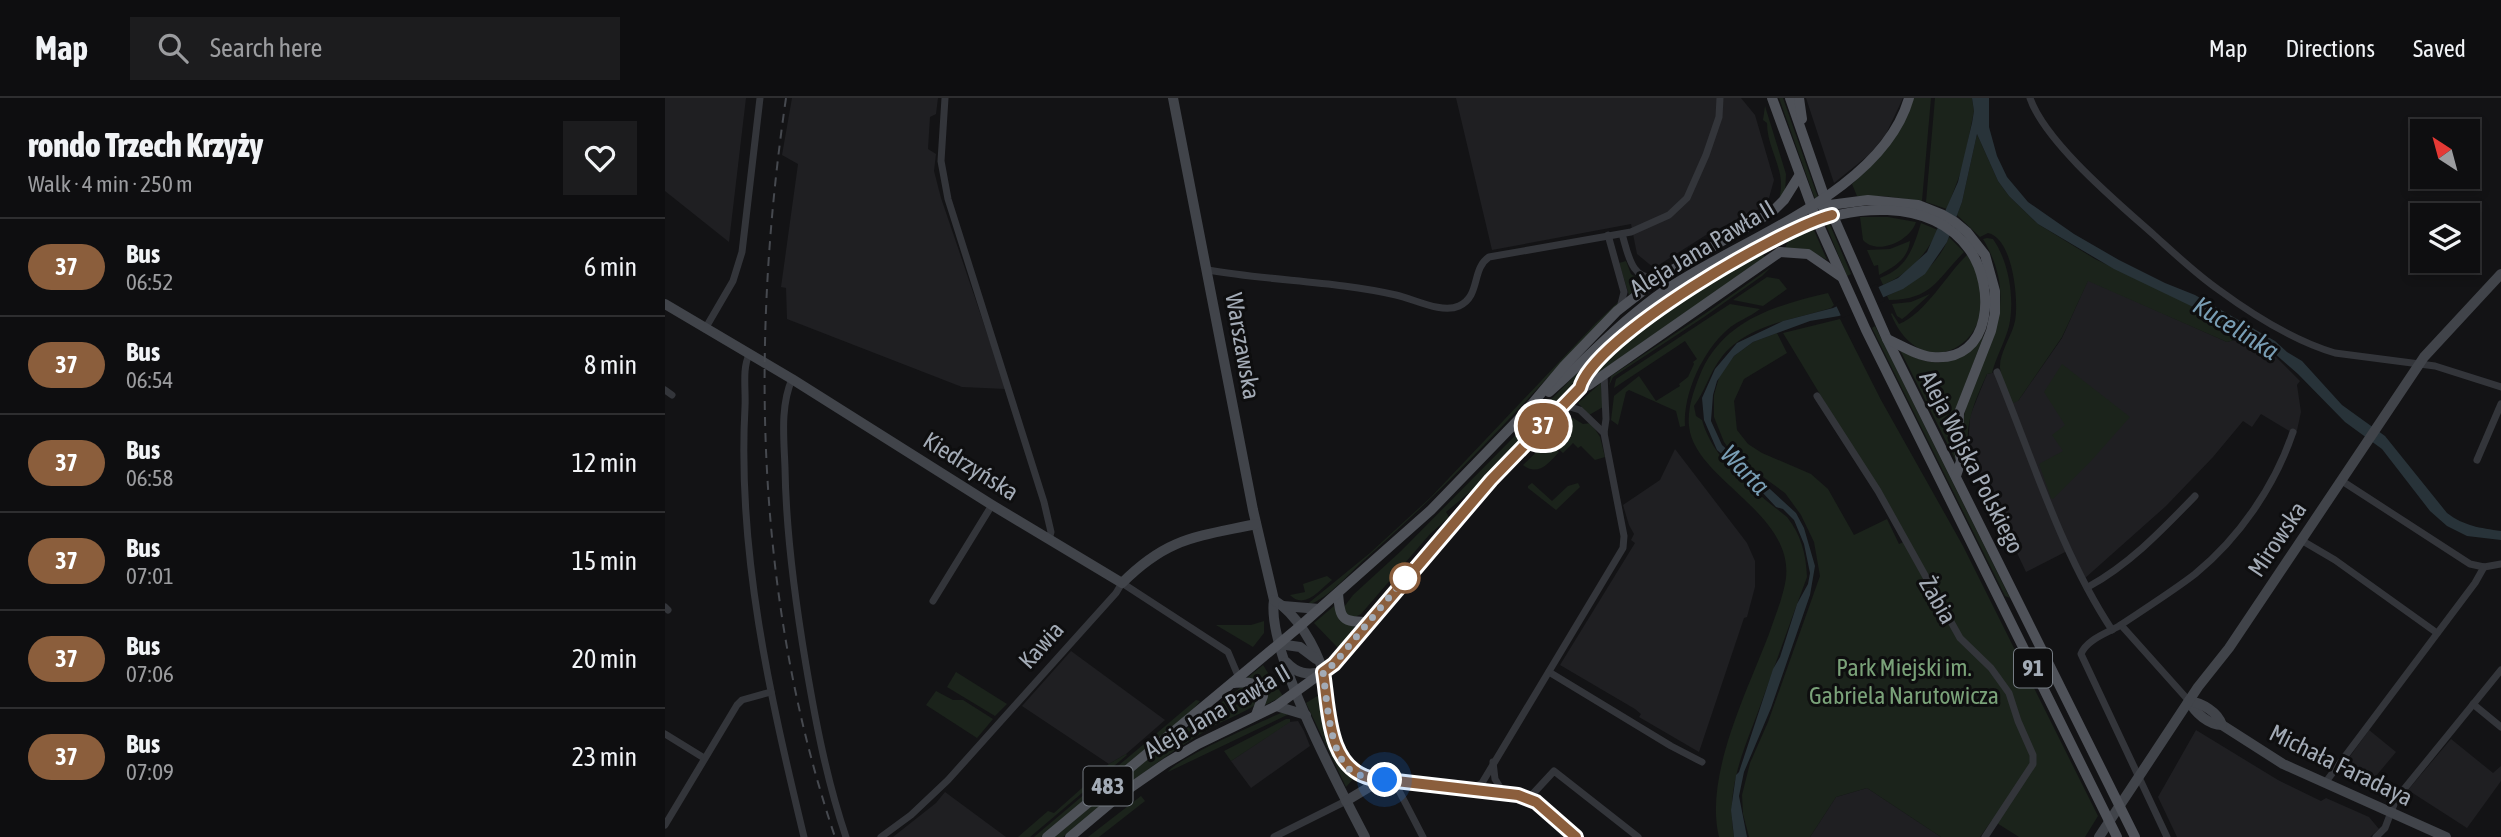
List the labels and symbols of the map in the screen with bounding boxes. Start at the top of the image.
north arrow [2410,119,2480,189]
street label: Aleja Jana Pawła II [1625,194,1779,302]
water label: Kucelinka [2188,290,2284,366]
street label: Warszawska [1220,291,1266,401]
street label: Aleja Wojska Polskiego [1914,366,2030,558]
line badge: 37 [1511,403,1575,449]
street label: Kiedrzyńska [919,426,1023,506]
water label: Warta [1714,439,1776,501]
street label: Mirowska [2242,497,2312,581]
unlabelled marker [1390,563,1420,593]
street label: Żabia [1914,572,1962,628]
street label: Kawia [1013,616,1069,674]
road number: 91 [2014,648,2052,688]
park label: Park Miejski im. Gabriela Narutowicza [1809,654,1999,709]
street label: Aleja Jana Pawła II [1139,658,1295,764]
street label: Michała Faradaya [2265,719,2417,811]
your location [1367,762,1402,797]
road number: 483 [1083,766,1132,806]

